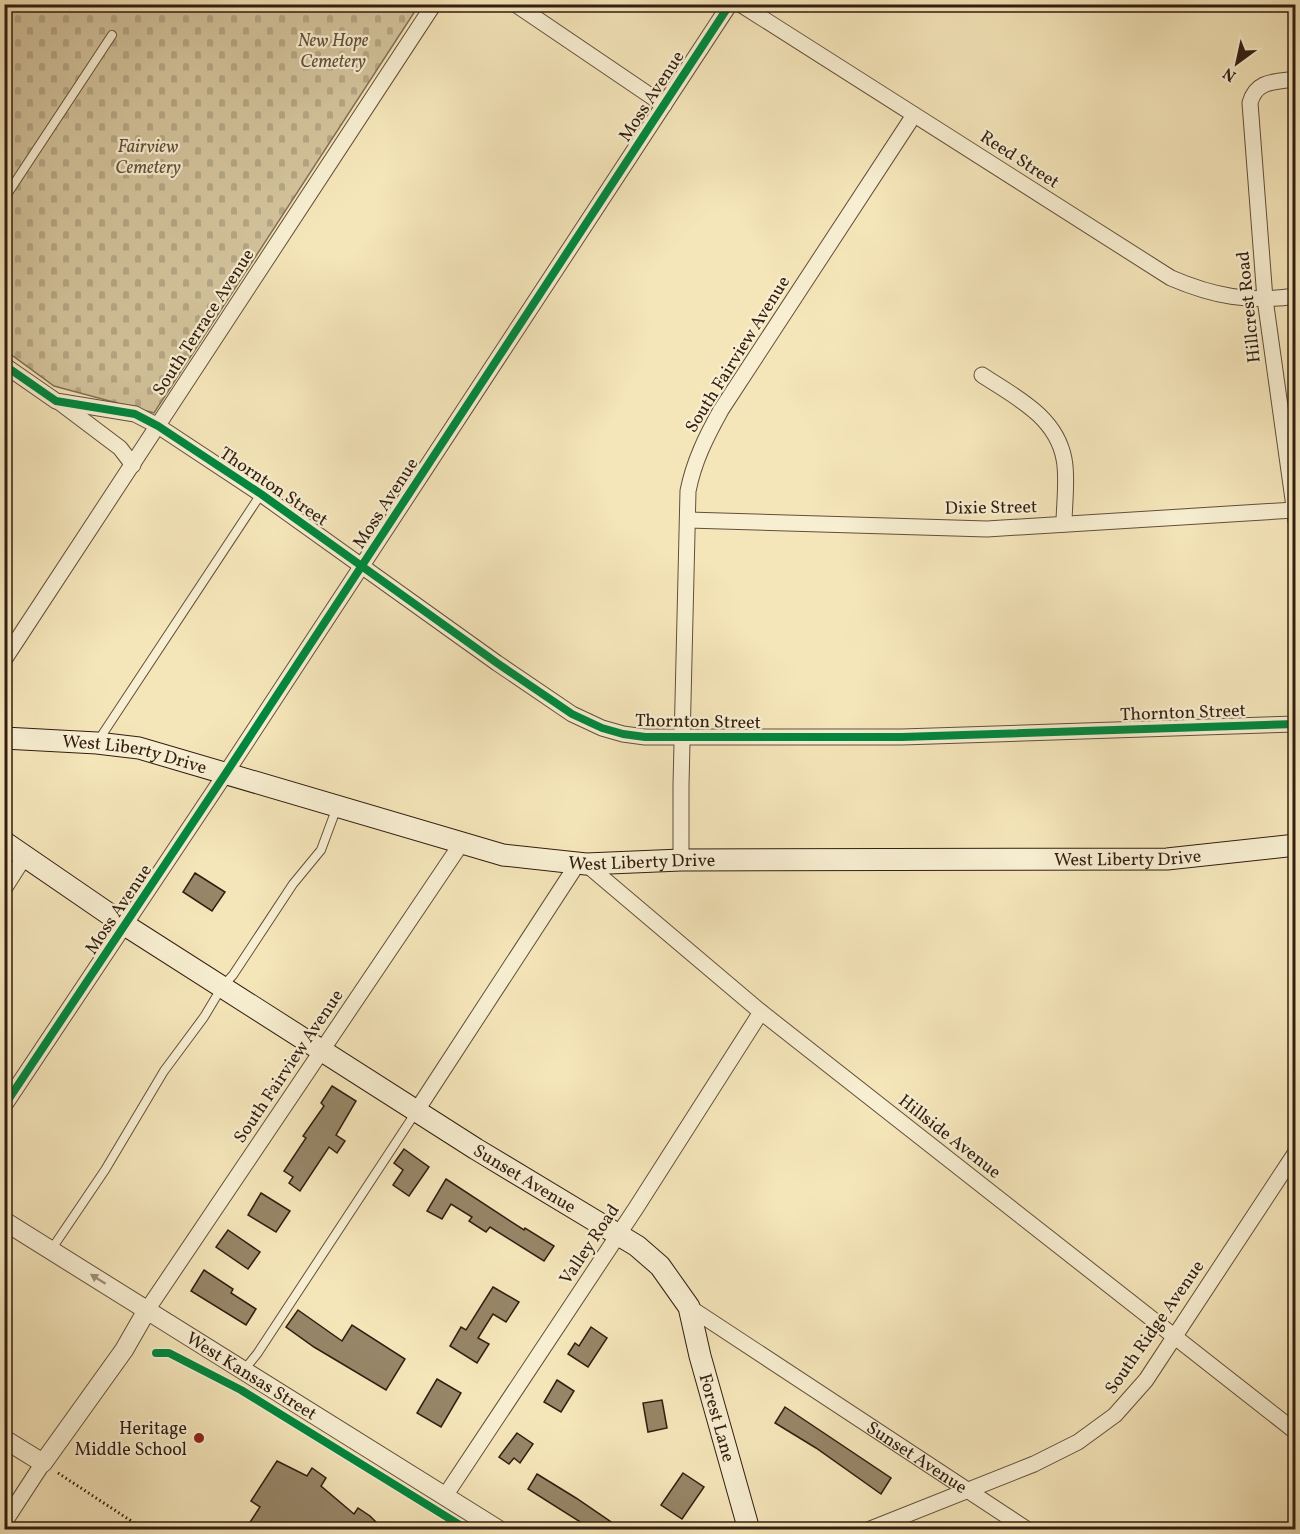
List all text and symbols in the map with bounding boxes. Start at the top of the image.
park label: New Hope Cemetery [298,29,369,75]
north arrow [1207,33,1267,93]
street label: Moss Avenue [613,46,691,147]
text: N [1219,61,1241,86]
street label: Reed Street [975,125,1064,195]
park label: Fairview Cemetery [115,135,181,181]
street label: South Terrace Avenue [147,244,261,401]
street label: Hillcrest Road [1231,250,1268,364]
street label: South Fairview Avenue [680,272,797,438]
street label: Thornton Street [214,442,332,533]
street label: Moss Avenue [347,453,425,554]
street label: Dixie Street [944,495,1038,522]
street label: Thornton Street [1120,699,1246,728]
street label: Thornton Street [635,709,761,736]
street label: West Liberty Drive [61,730,210,781]
street label: West Liberty Drive [1054,844,1203,873]
street label: West Liberty Drive [567,849,715,878]
street label: Moss Avenue [80,860,159,960]
street label: South Fairview Avenue [228,985,350,1149]
street label: Hillside Avenue [893,1089,1006,1185]
street label: Sunset Avenue [468,1139,580,1220]
street label: Valley Road [554,1200,626,1290]
street label: South Ridge Avenue [1100,1256,1211,1400]
one-way arrow [90,1274,106,1285]
street label: West Kansas Street [181,1327,321,1427]
street label: Forest Lane [692,1371,740,1465]
street label: Sunset Avenue [861,1416,972,1501]
place label: Heritage Middle School [74,1417,187,1463]
marker: Heritage Middle School [192,1431,206,1445]

